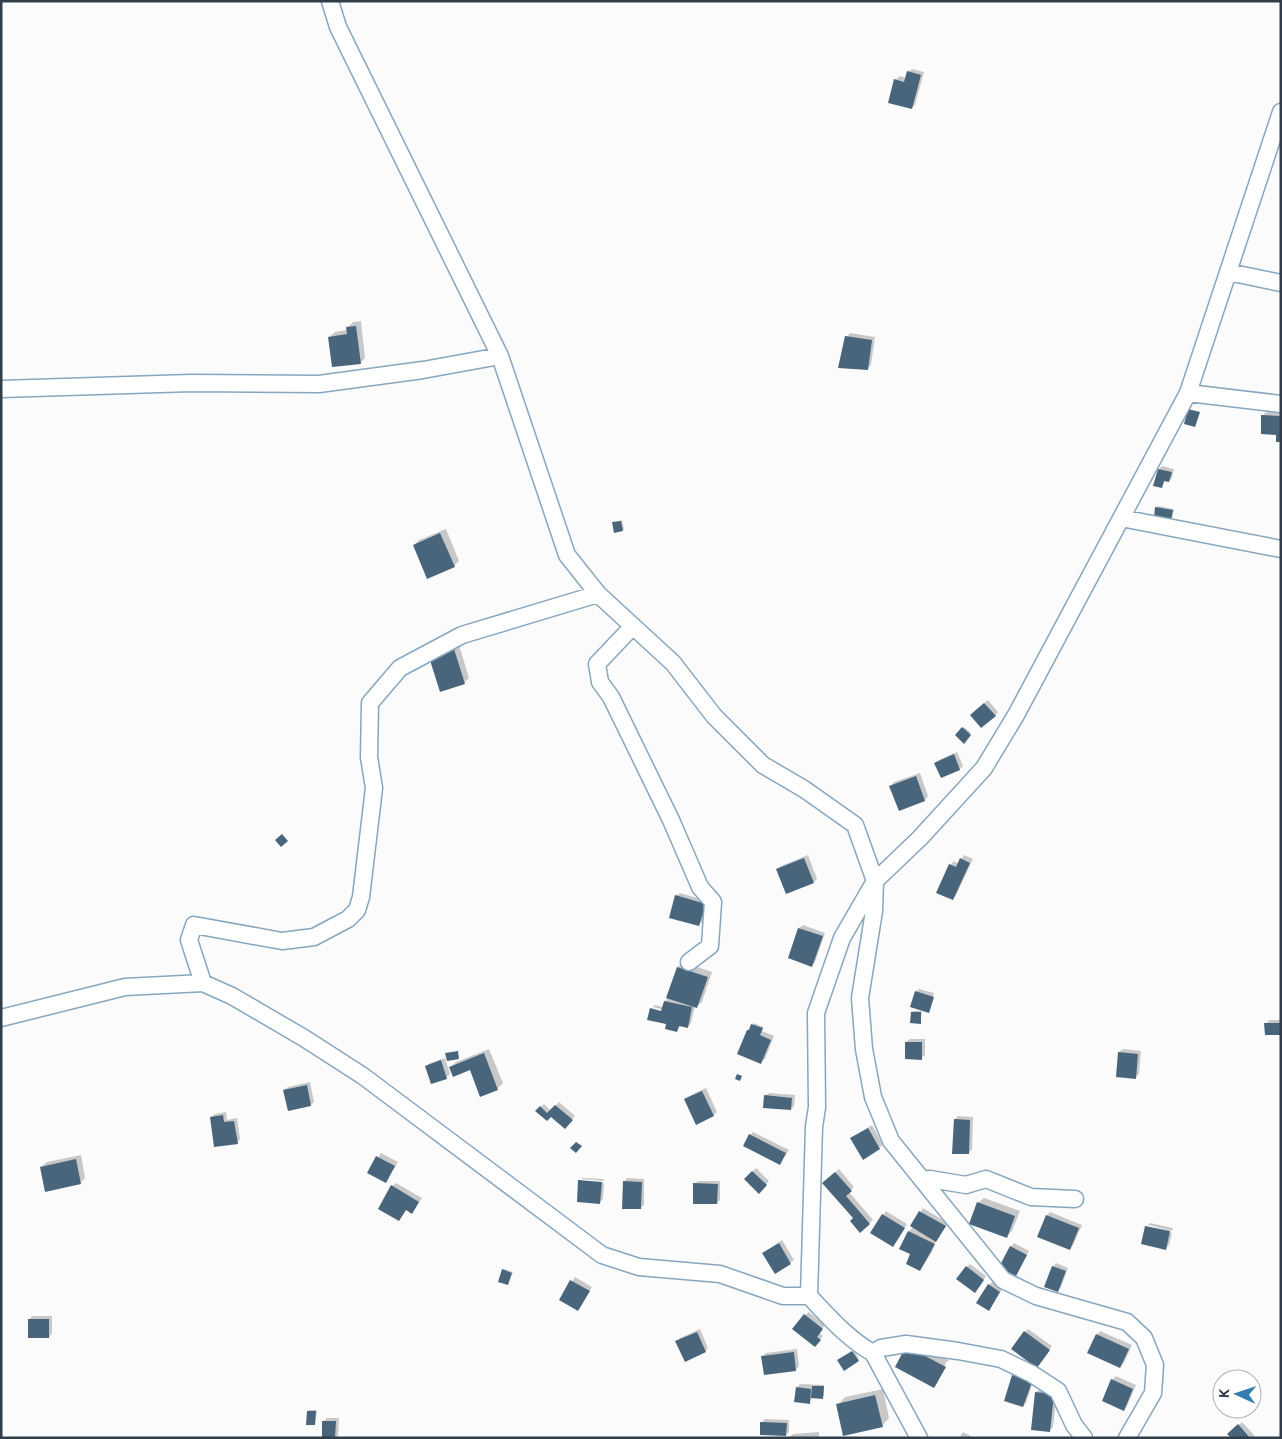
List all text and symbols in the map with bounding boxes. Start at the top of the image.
north arrow [1212,1369,1262,1419]
text: K [1216,1388,1233,1398]

